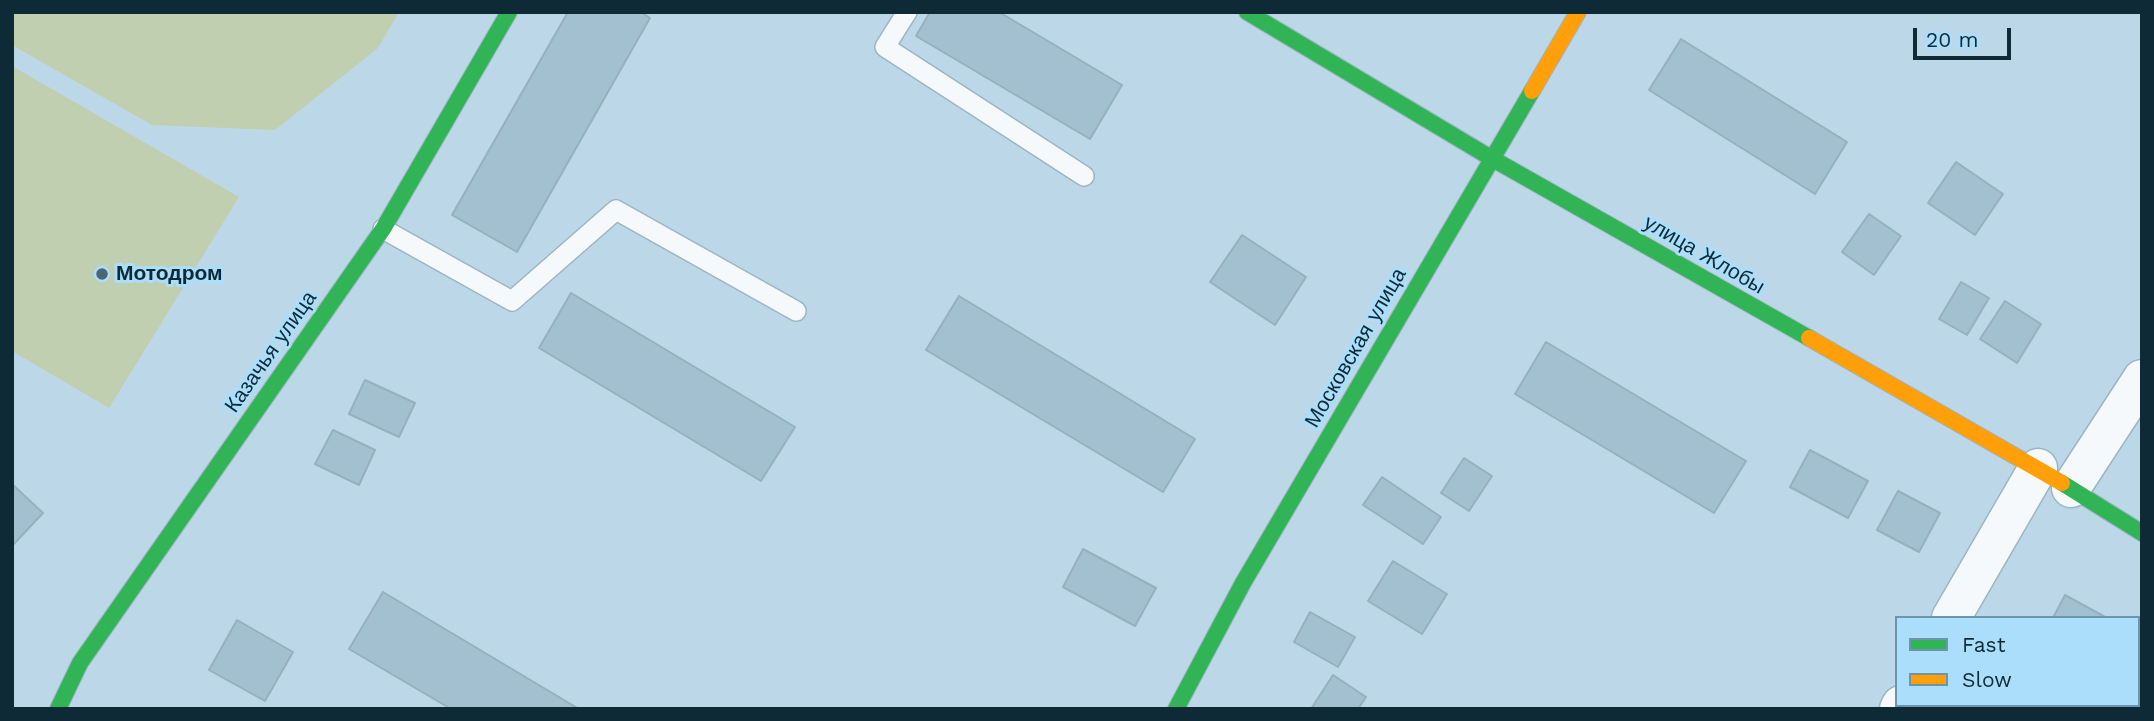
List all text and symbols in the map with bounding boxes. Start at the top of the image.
scale bar [1916,14,2014,58]
text: 20 m [1926,27,1978,52]
street label: улица Жлобы [1639,210,1769,300]
place label: Мотодром [116,261,223,287]
street label: Московская улица [1300,264,1412,432]
marker: Мотодром [94,266,110,282]
street label: Казачья улица [220,286,322,418]
legend [1895,616,2140,707]
text: Fast [1962,632,2006,657]
text: Slow [1962,667,2012,692]

